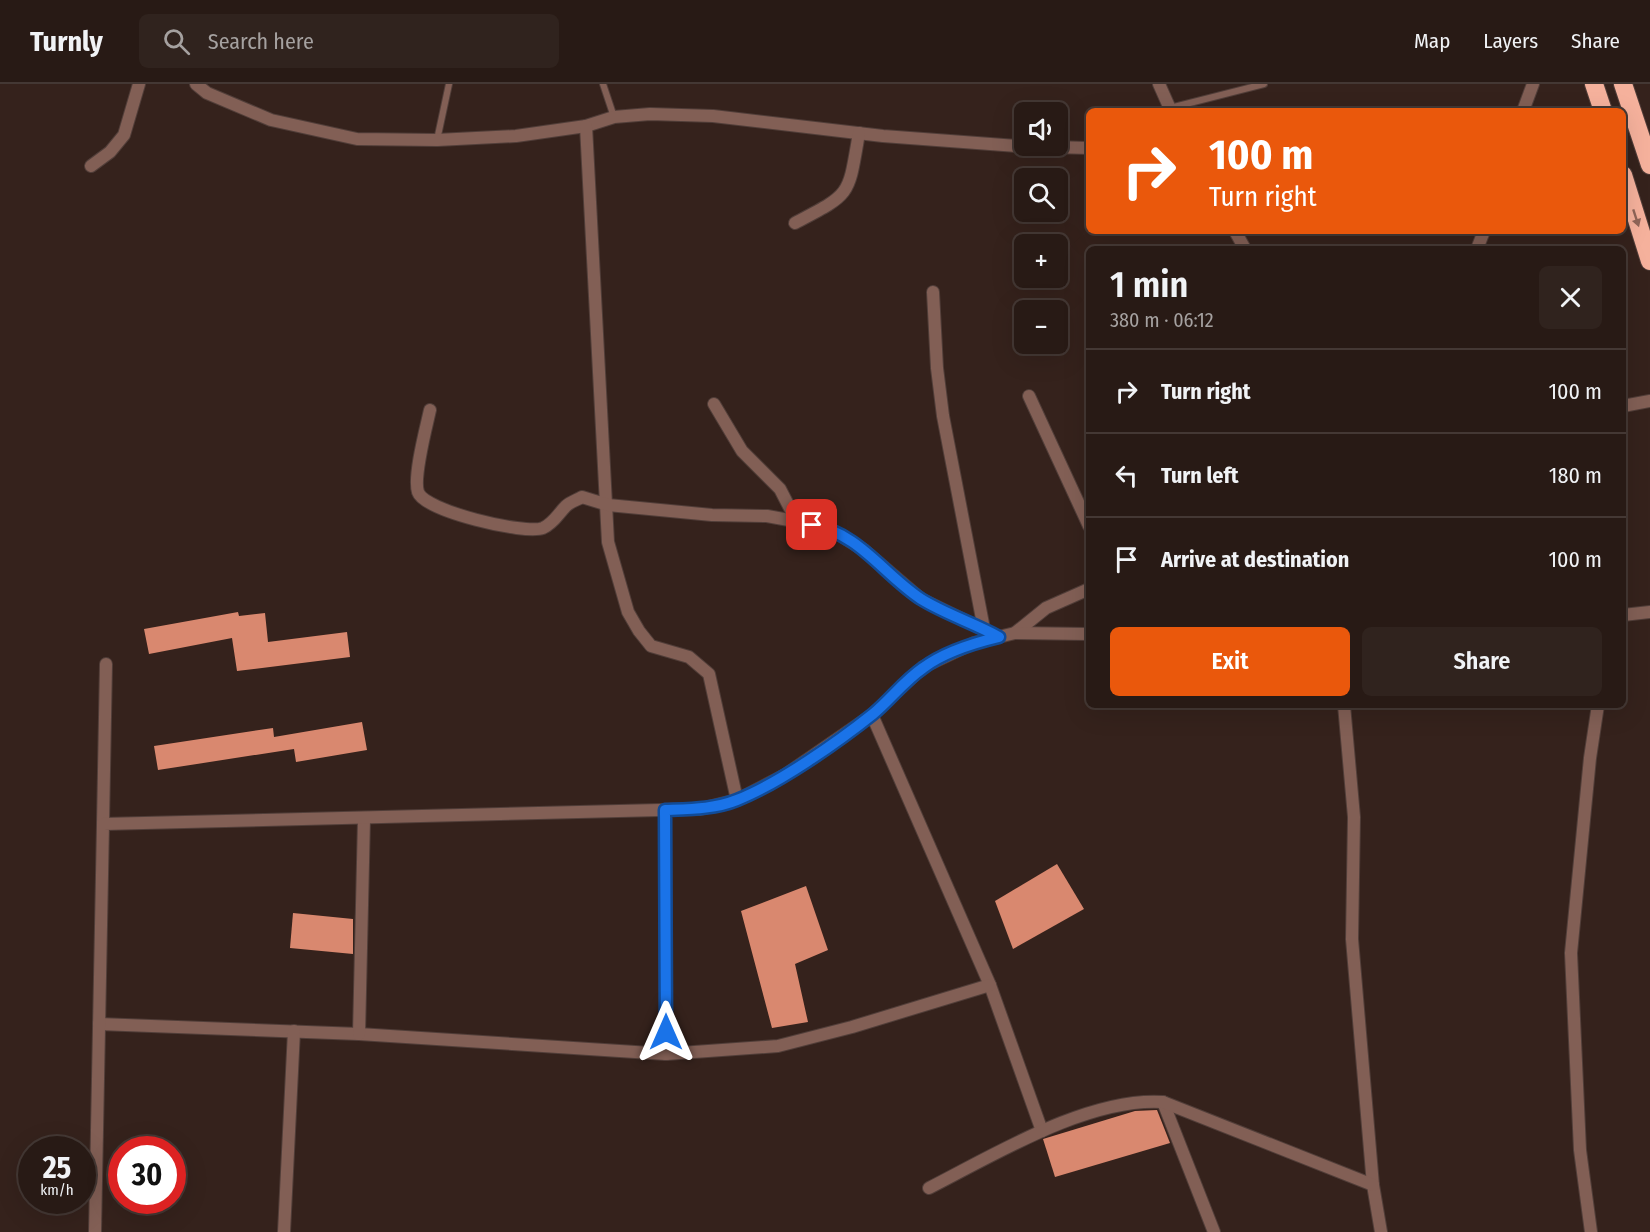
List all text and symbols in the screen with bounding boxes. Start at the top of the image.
search box [139,14,559,68]
text: Turnly [30,25,103,58]
icon: search [160,25,193,58]
text: Search here [208,28,314,55]
text: Map [1414,28,1450,54]
text: Layers [1483,28,1538,54]
text: Share [1571,28,1620,54]
map controls [1014,102,1068,354]
button: sound [1014,102,1068,156]
text: 100 m [1209,130,1313,180]
icon: right [1110,132,1188,210]
button: search [1014,168,1068,222]
text: Turn right [1209,181,1317,213]
one-way arrow [1632,209,1642,227]
button: + [1014,234,1068,288]
text: 1 min [1110,263,1188,307]
button: close [1539,266,1602,329]
button: − [1014,300,1068,354]
text: 380 m · 06:12 [1110,308,1214,332]
icon: right [1110,375,1143,408]
text: Turn right [1161,378,1250,405]
text: 100 m [1548,378,1602,405]
icon: left [1110,459,1143,492]
text: Turn left [1161,462,1239,489]
text: 180 m [1549,462,1602,489]
pin [786,499,837,550]
icon: arrive [795,508,828,541]
icon: arrive [1110,543,1143,576]
text: Arrive at destination [1161,546,1349,573]
text: 100 m [1548,546,1602,573]
button: Exit [1110,627,1350,696]
button: Share [1362,627,1602,696]
position arrow [634,1000,698,1064]
speed limit sign: 30 [108,1136,186,1214]
text: 25 [43,1150,71,1186]
text: km/h [40,1181,74,1199]

